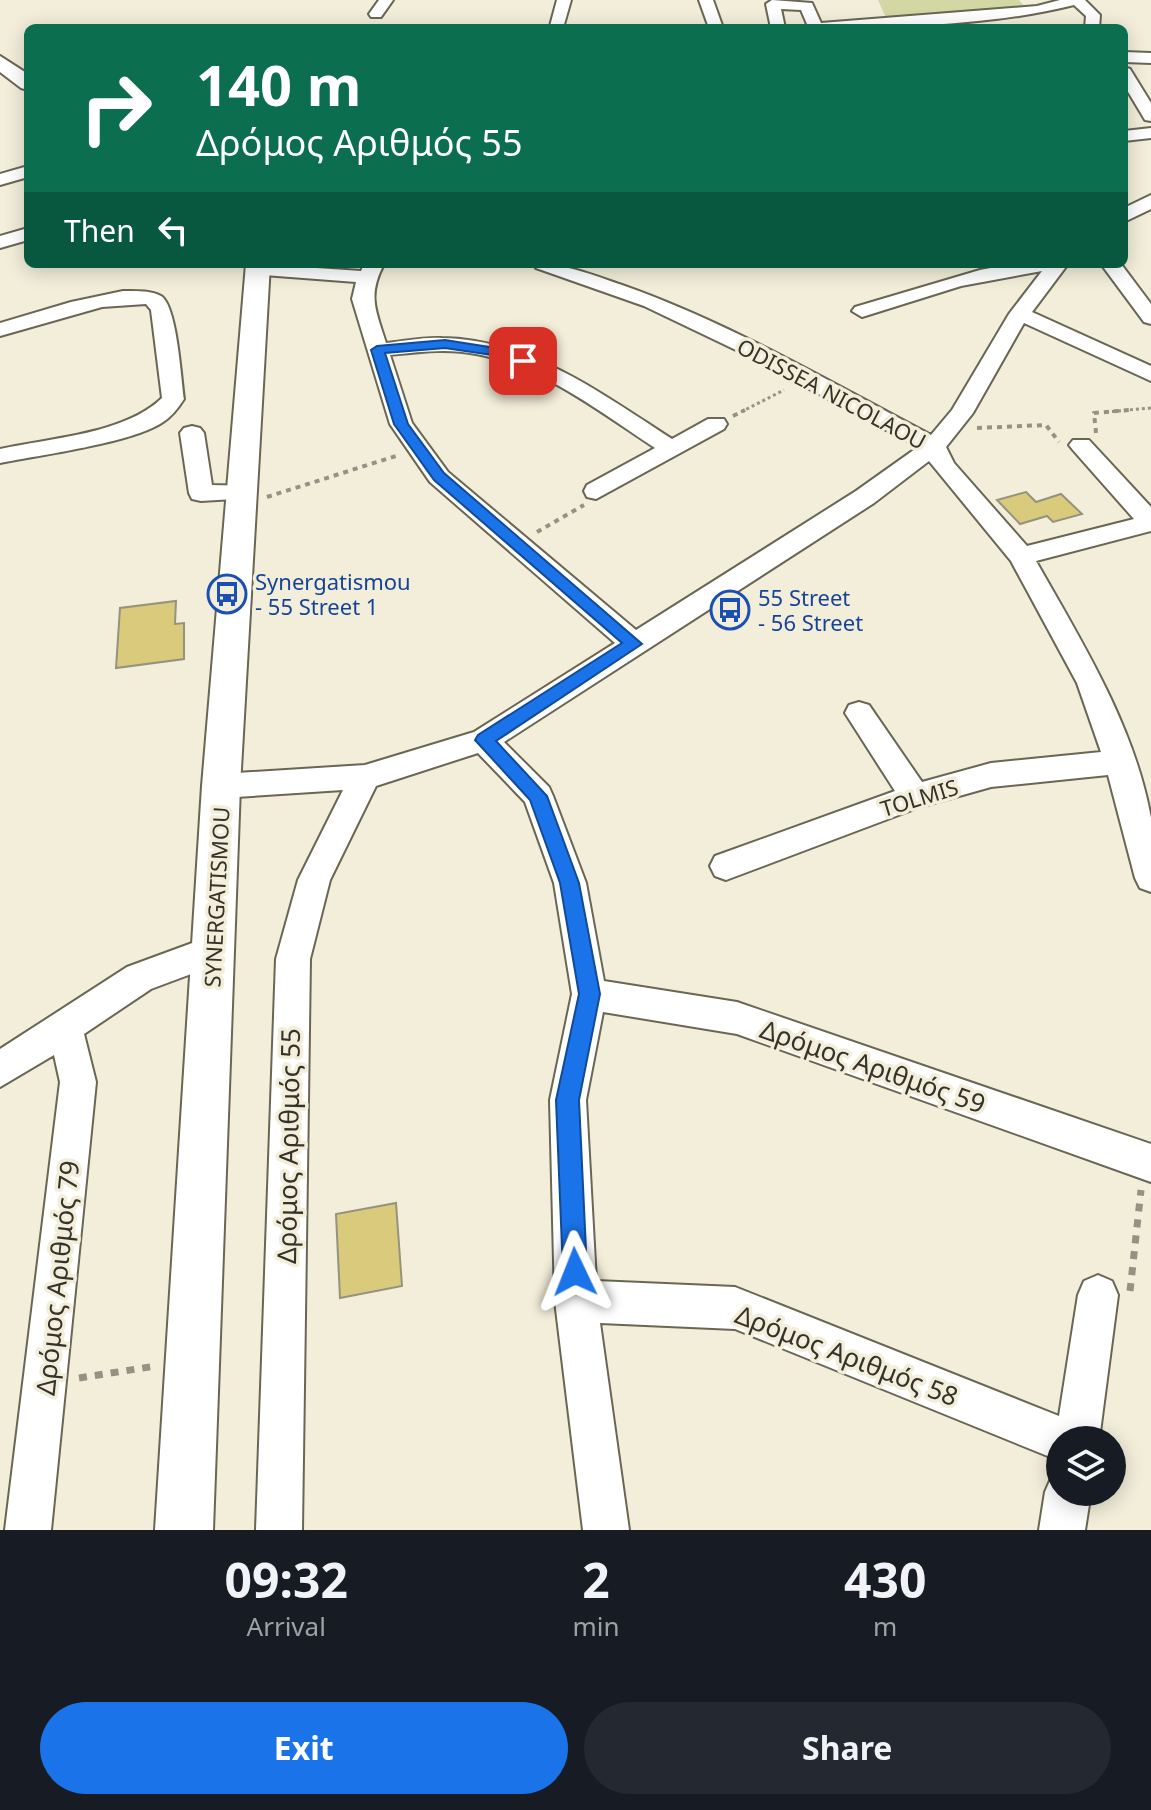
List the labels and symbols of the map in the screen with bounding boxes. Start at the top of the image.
pin [489,327,557,395]
street label: ODISSEA NICOLAOU [732,330,932,456]
place label: Synergatismou - 55 Street 1 [255,566,411,621]
bus stop icon: Synergatismou - 55 Street 1 [206,573,248,615]
place label: 55 Street - 56 Street [758,582,863,637]
bus stop icon: 55 Street - 56 Street [709,589,751,631]
street label: TOLMIS [876,771,962,823]
street label: SYNERGATISMOU [196,806,236,988]
street label: Δρόμος Αριθμός 59 [756,1011,990,1121]
street label: Δρόμος Αριθμός 55 [268,1028,308,1264]
street label: Δρόμος Αριθμός 79 [27,1159,87,1397]
position arrow [533,1230,617,1314]
street label: Δρόμος Αριθμός 58 [730,1296,964,1414]

